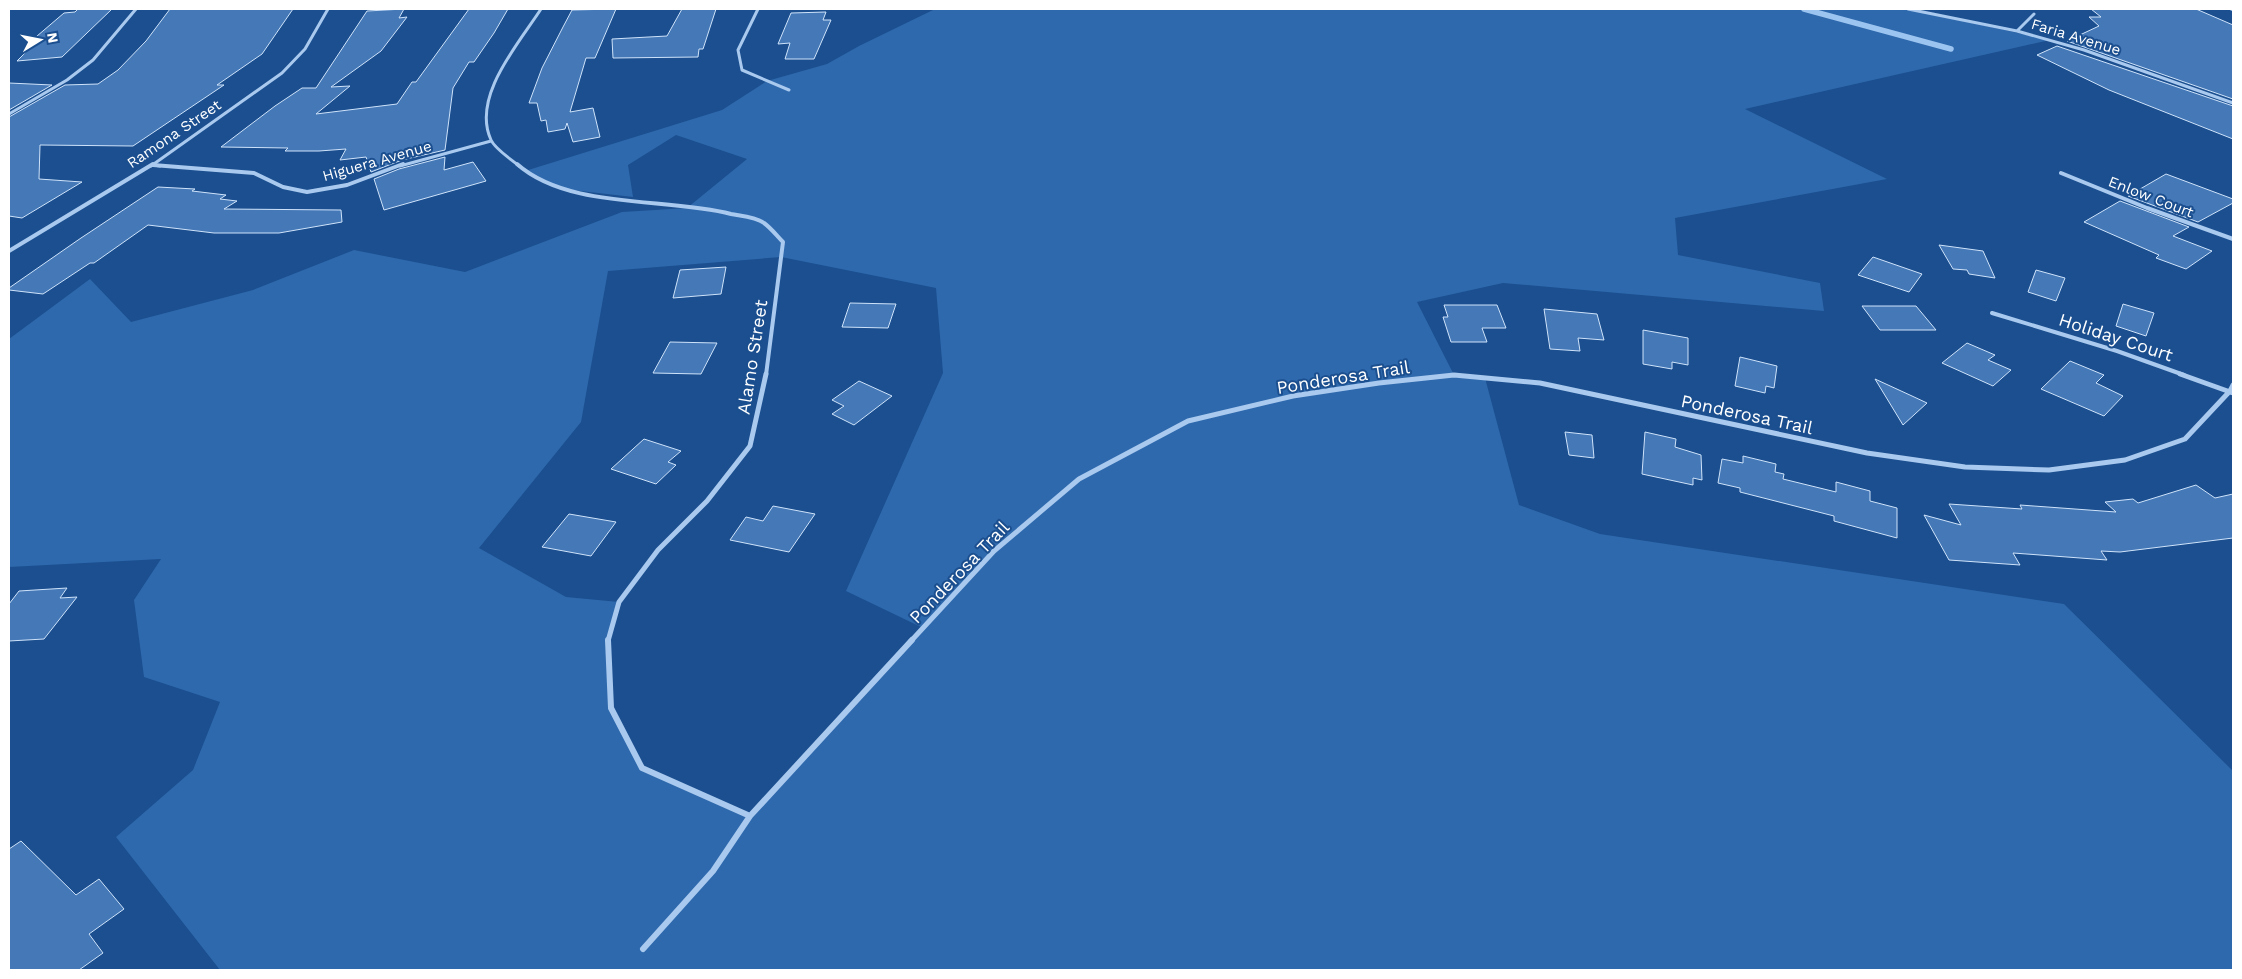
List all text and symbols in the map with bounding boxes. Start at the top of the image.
north arrow [15,15,65,65]
street label: Faria Avenue [2029,15,2123,59]
text: N [44,31,62,44]
street label: Ramona Street [124,96,225,172]
street label: Higuera Avenue [320,137,434,185]
street label: Enlow Court [2106,172,2197,222]
street label: Alamo Street [733,298,772,416]
street label: Holiday Court [2056,309,2176,365]
street label: Ponderosa Trail [1275,356,1412,398]
street label: Ponderosa Trail [1679,390,1815,438]
street label: Ponderosa Trail [905,516,1014,628]

